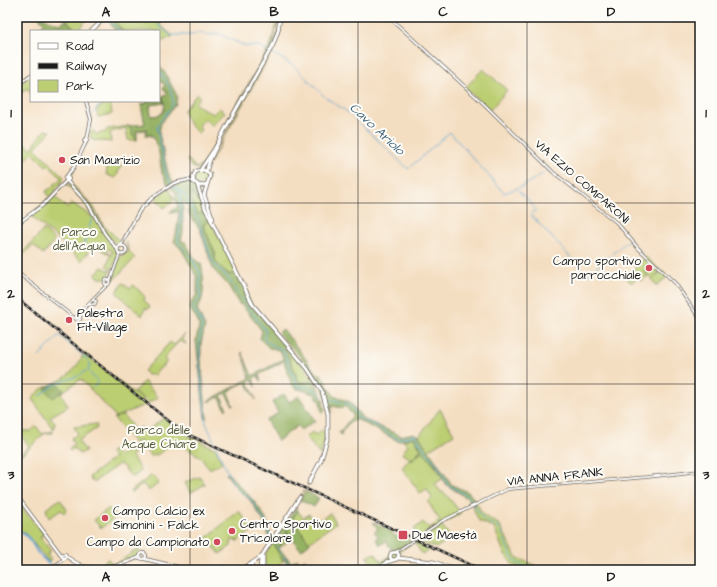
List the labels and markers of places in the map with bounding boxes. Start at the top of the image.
place label: San Maurizio [70,152,140,169]
marker: San Maurizio [57,155,67,165]
place label: Campo sportivo parrocchiale [553,253,641,284]
marker: Campo sportivo parrocchiale [644,263,654,273]
place label: Palestra Fit-Village [77,305,128,337]
marker: Palestra Fit-Village [64,315,74,325]
place label: Campo Calcio ex Simonini - Falck [113,503,205,534]
marker: Campo Calcio ex Simonini - Falck [100,513,110,523]
place label: Centro Sportivo Tricolore [240,516,332,547]
marker: Centro Sportivo Tricolore [227,526,237,536]
place label: Due Maestà [412,527,477,544]
marker: Due Maestà [397,529,409,541]
place label: Campo da Campionato [87,534,209,551]
marker: Campo da Campionato [212,537,222,547]

